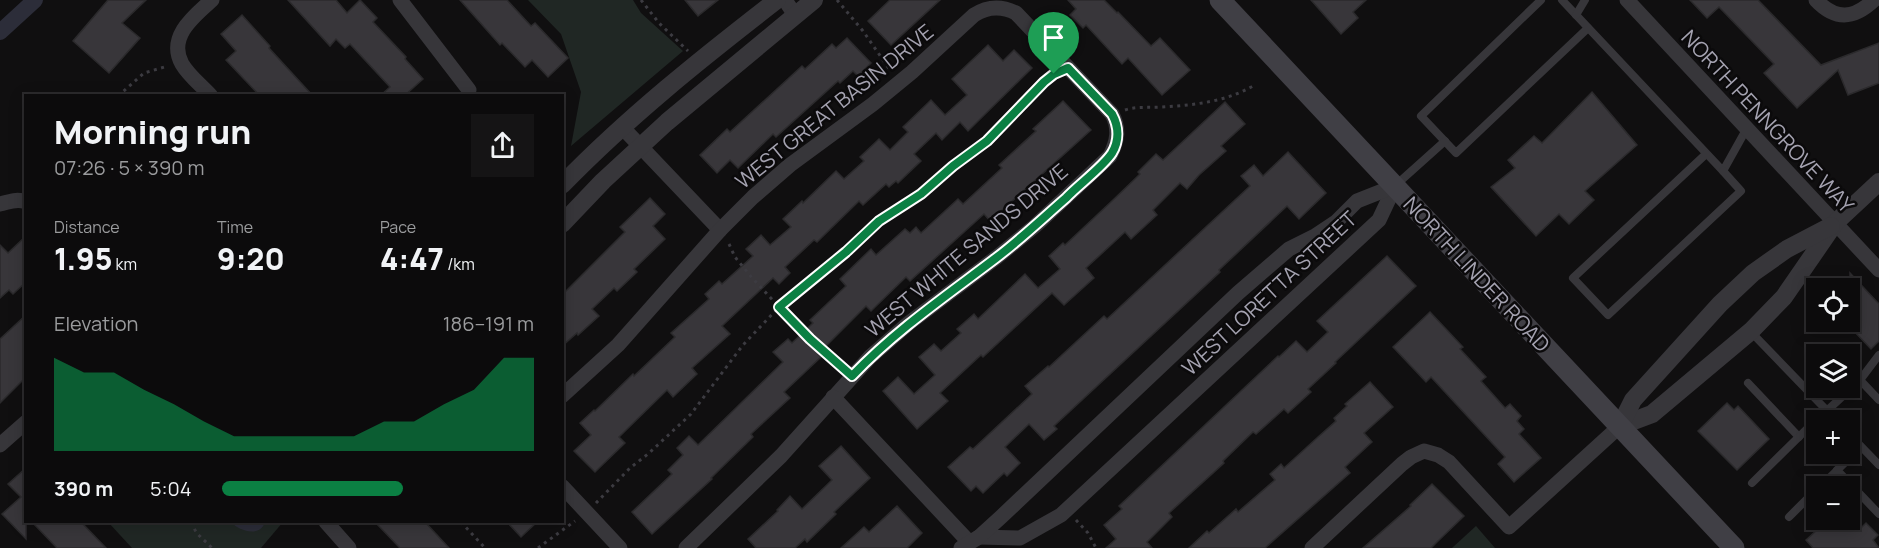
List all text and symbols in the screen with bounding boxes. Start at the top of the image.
pin [1028,12,1079,74]
street label: WEST GREAT BASIN DRIVE [729,17,939,195]
icon: arrive [1037,21,1070,54]
street label: NORTH PENNGROVE WAY [1676,23,1861,219]
text: Morning run [54,109,251,154]
button: share [471,114,534,177]
text: 07:26 · 5 × 390 m [54,154,205,181]
street label: WEST WHITE SANDS DRIVE [859,157,1073,343]
street label: NORTH LINDER ROAD [1398,190,1556,358]
street label: WEST LORETTA STREET [1176,204,1363,381]
text: Distance [54,216,120,238]
text: Time [217,216,253,238]
text: Pace [380,216,416,238]
text: 1.95 [54,238,112,279]
text: 9:20 [217,238,285,279]
text: 4:47 [380,238,444,279]
text: km [112,253,137,275]
text: /km [444,253,475,275]
map controls [1806,278,1860,530]
button: locate [1806,278,1860,332]
text: Elevation [54,310,138,337]
text: 186–191 m [443,310,534,337]
button: layers [1806,344,1860,398]
button: + [1806,410,1860,464]
text: 390 m [54,475,113,502]
text: 5:04 [150,475,192,502]
button: − [1806,476,1860,530]

